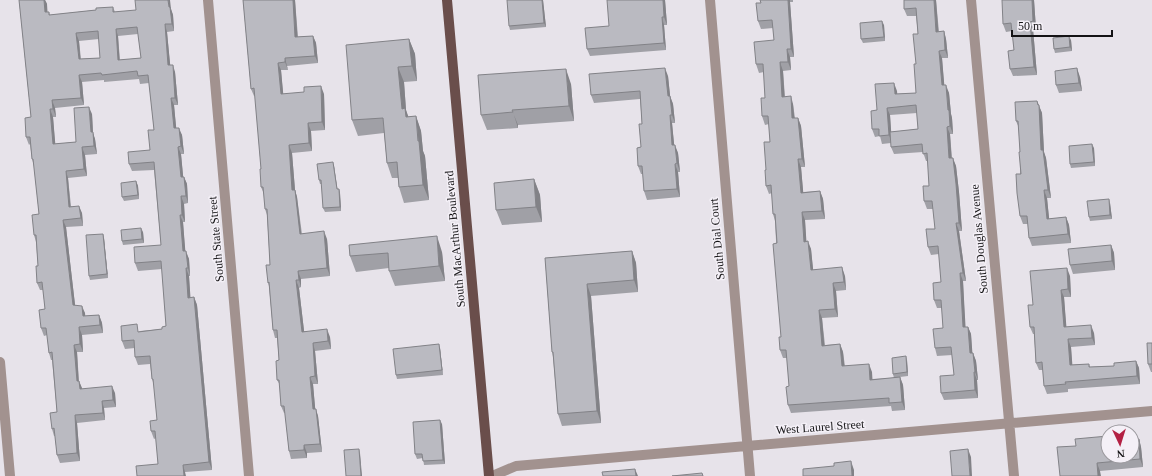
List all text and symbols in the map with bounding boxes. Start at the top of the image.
scale bar [1012,12,1112,38]
text: 50 m [1018,19,1043,33]
street label: South MacArthur Boulevard [442,170,468,308]
street label: South Douglas Avenue [967,184,991,294]
street label: South State Street [205,195,227,282]
street label: South Dial Court [706,197,728,280]
street label: West Laurel Street [775,417,866,437]
north arrow [1100,424,1140,464]
text: N [1116,448,1125,460]

